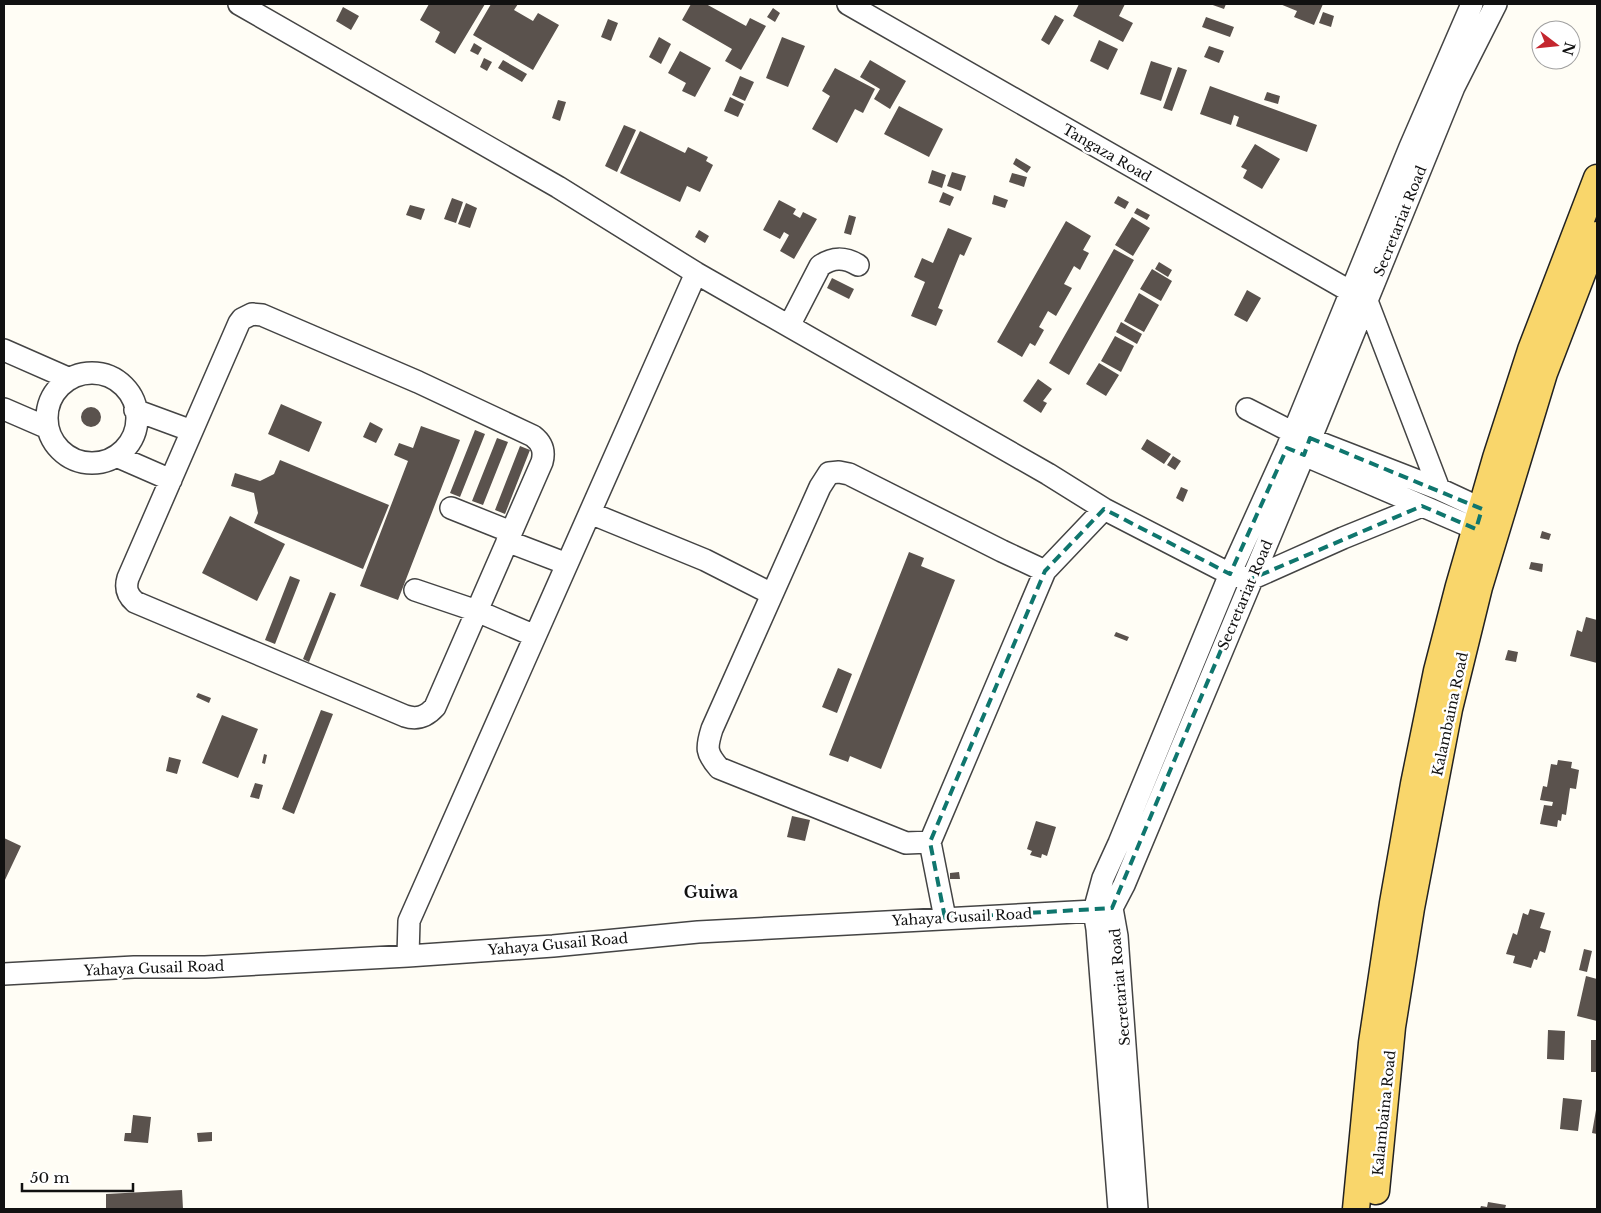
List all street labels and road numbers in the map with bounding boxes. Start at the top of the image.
street label: Tangaza Road [1059,120,1155,186]
street label: Secretariat Road [1370,162,1431,279]
street label: Secretariat Road [1214,537,1277,653]
street label: Kalambaina Road [1428,650,1472,778]
street label: Yahaya Gusail Road [890,904,1033,930]
street label: Secretariat Road [1106,927,1134,1047]
street label: Yahaya Gusail Road [486,929,629,959]
street label: Yahaya Gusail Road [83,957,225,979]
street label: Kalambaina Road [1368,1049,1400,1177]

